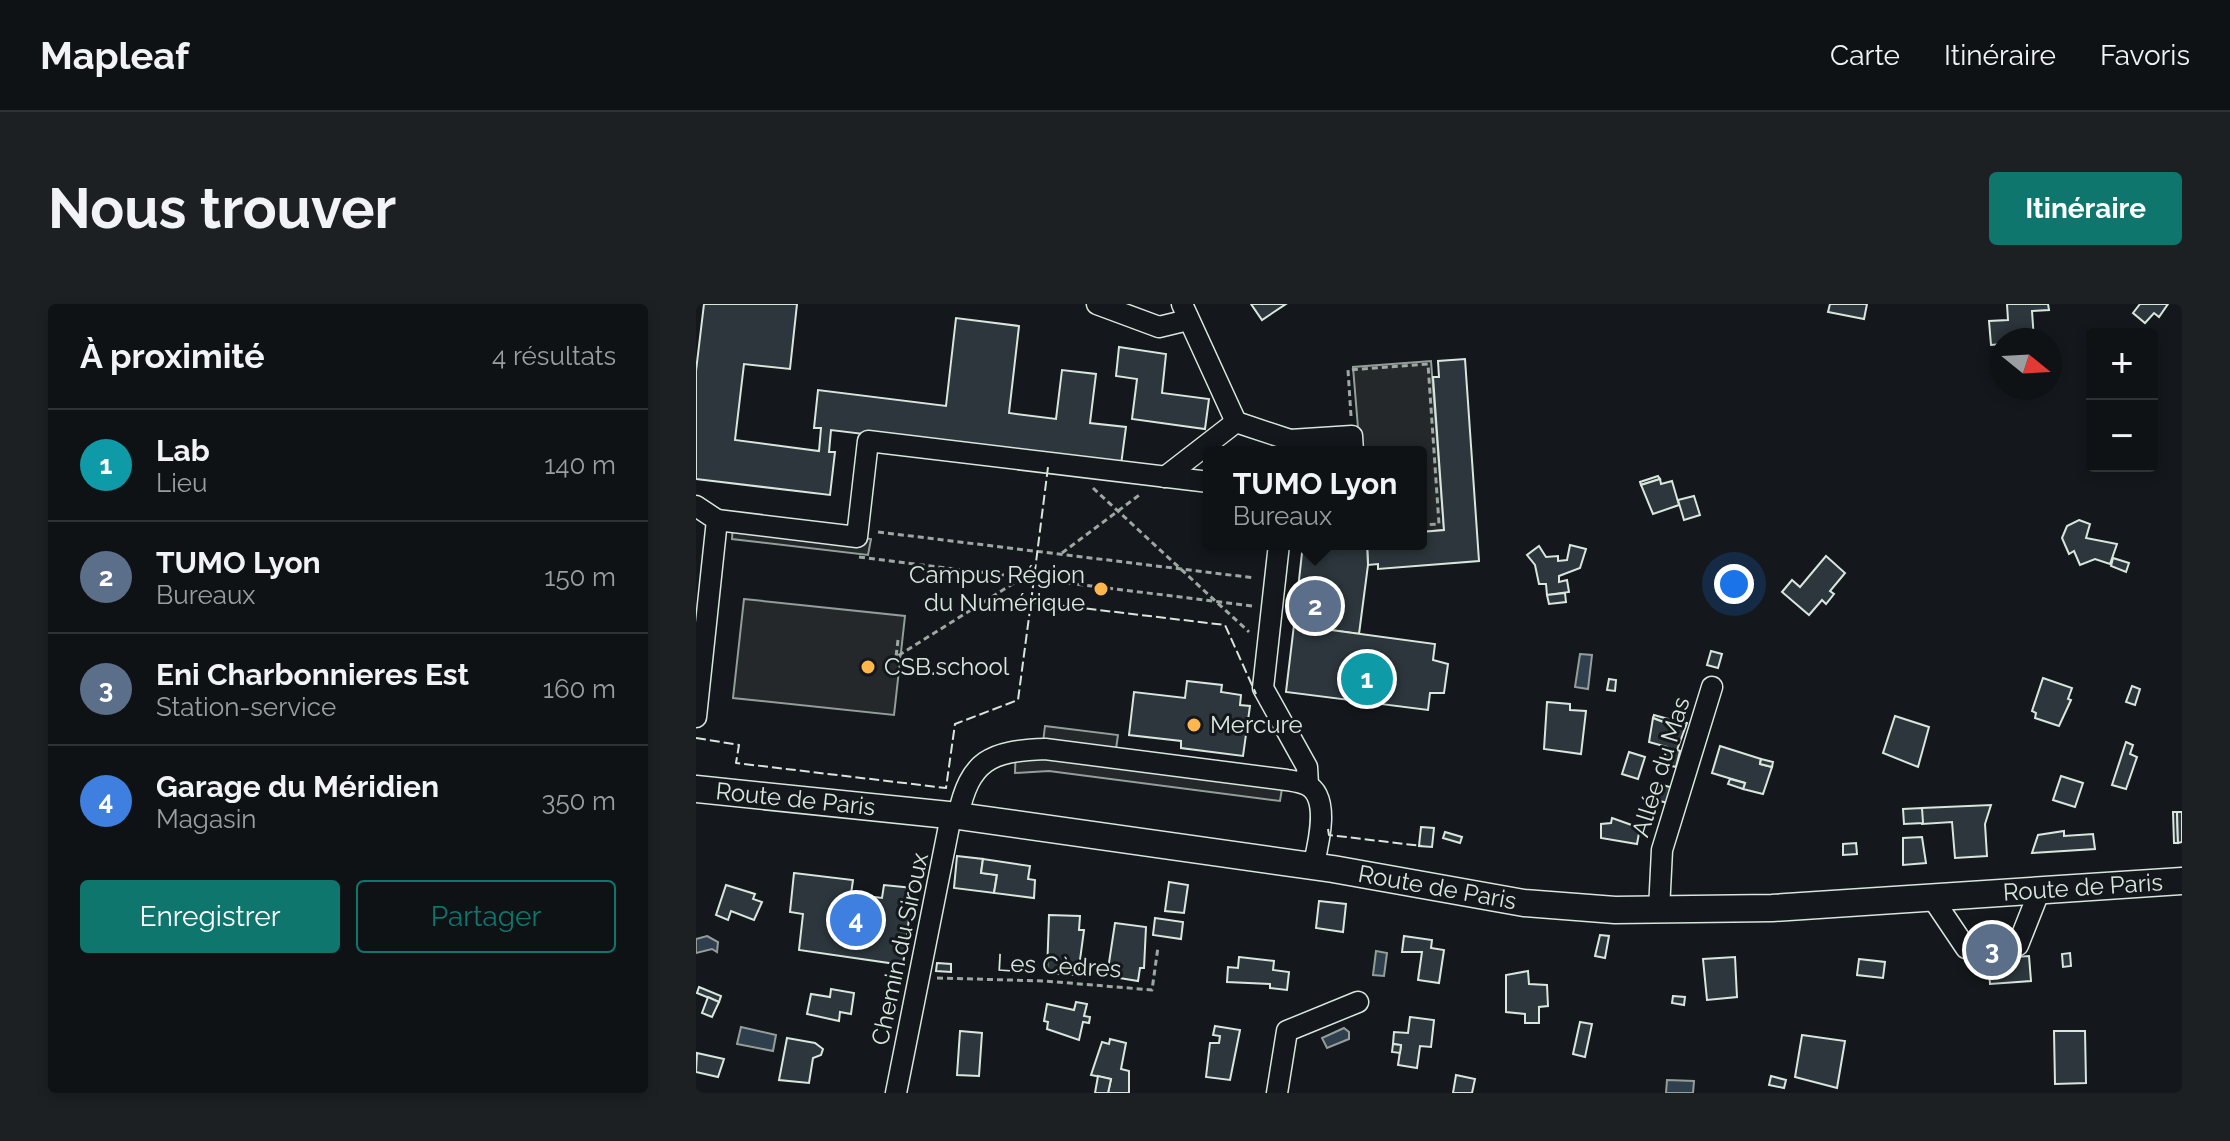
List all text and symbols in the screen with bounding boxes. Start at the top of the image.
text: Mapleaf [40,33,189,78]
text: Carte [1830,39,1900,72]
text: Itinéraire [1944,39,2056,72]
text: Favoris [2100,39,2190,72]
button: Itinéraire [1989,172,2182,245]
text: Nous trouver [48,175,396,241]
north arrow [1990,328,2062,400]
map controls [2086,328,2158,472]
button: + [2086,328,2158,400]
text: À proximité [80,336,265,376]
text: 4 résultats [492,341,616,371]
button: − [2086,400,2158,472]
text: Lab [156,433,210,468]
popup [1203,446,1427,550]
text: 1 [100,450,112,480]
text: 140 m [544,450,616,480]
text: TUMO Lyon [1233,466,1397,501]
text: Lieu [156,468,208,498]
text: Bureaux [1233,501,1332,531]
text: TUMO Lyon [156,545,321,580]
place label: Campus Région du Numérique [909,560,1085,617]
text: 2 [99,562,113,592]
text: 150 m [544,562,616,592]
your location [1714,564,1754,604]
pin: 2 [1289,576,1341,636]
text: Bureaux [156,580,255,610]
marker: Campus Région du Numérique [1092,580,1110,598]
pin: 1 [1341,649,1393,709]
place label: CSB.school [884,652,1010,681]
text: Eni Charbonnieres Est [156,657,469,692]
marker: CSB.school [859,658,877,676]
text: 3 [99,674,113,704]
text: 160 m [543,674,616,704]
text: Station-service [156,692,336,722]
street label: Allée du Mas [1626,694,1696,840]
place label: Mercure [1210,710,1303,739]
marker: Mercure [1185,716,1203,734]
text: Garage du Méridien [156,769,439,804]
street label: Route de Paris [714,776,877,821]
text: 4 [99,786,113,816]
text: 350 m [542,786,616,816]
text: Magasin [156,804,256,834]
street label: Chemin du Siroux [865,850,934,1048]
street label: Route de Paris [1356,859,1519,915]
street label: Route de Paris [2002,867,2164,907]
button: Enregistrer [80,880,340,953]
button: Partager [356,880,616,953]
pin: 4 [830,890,882,950]
pin: 3 [1966,920,2018,980]
street label: Les Cèdres [996,948,1122,983]

